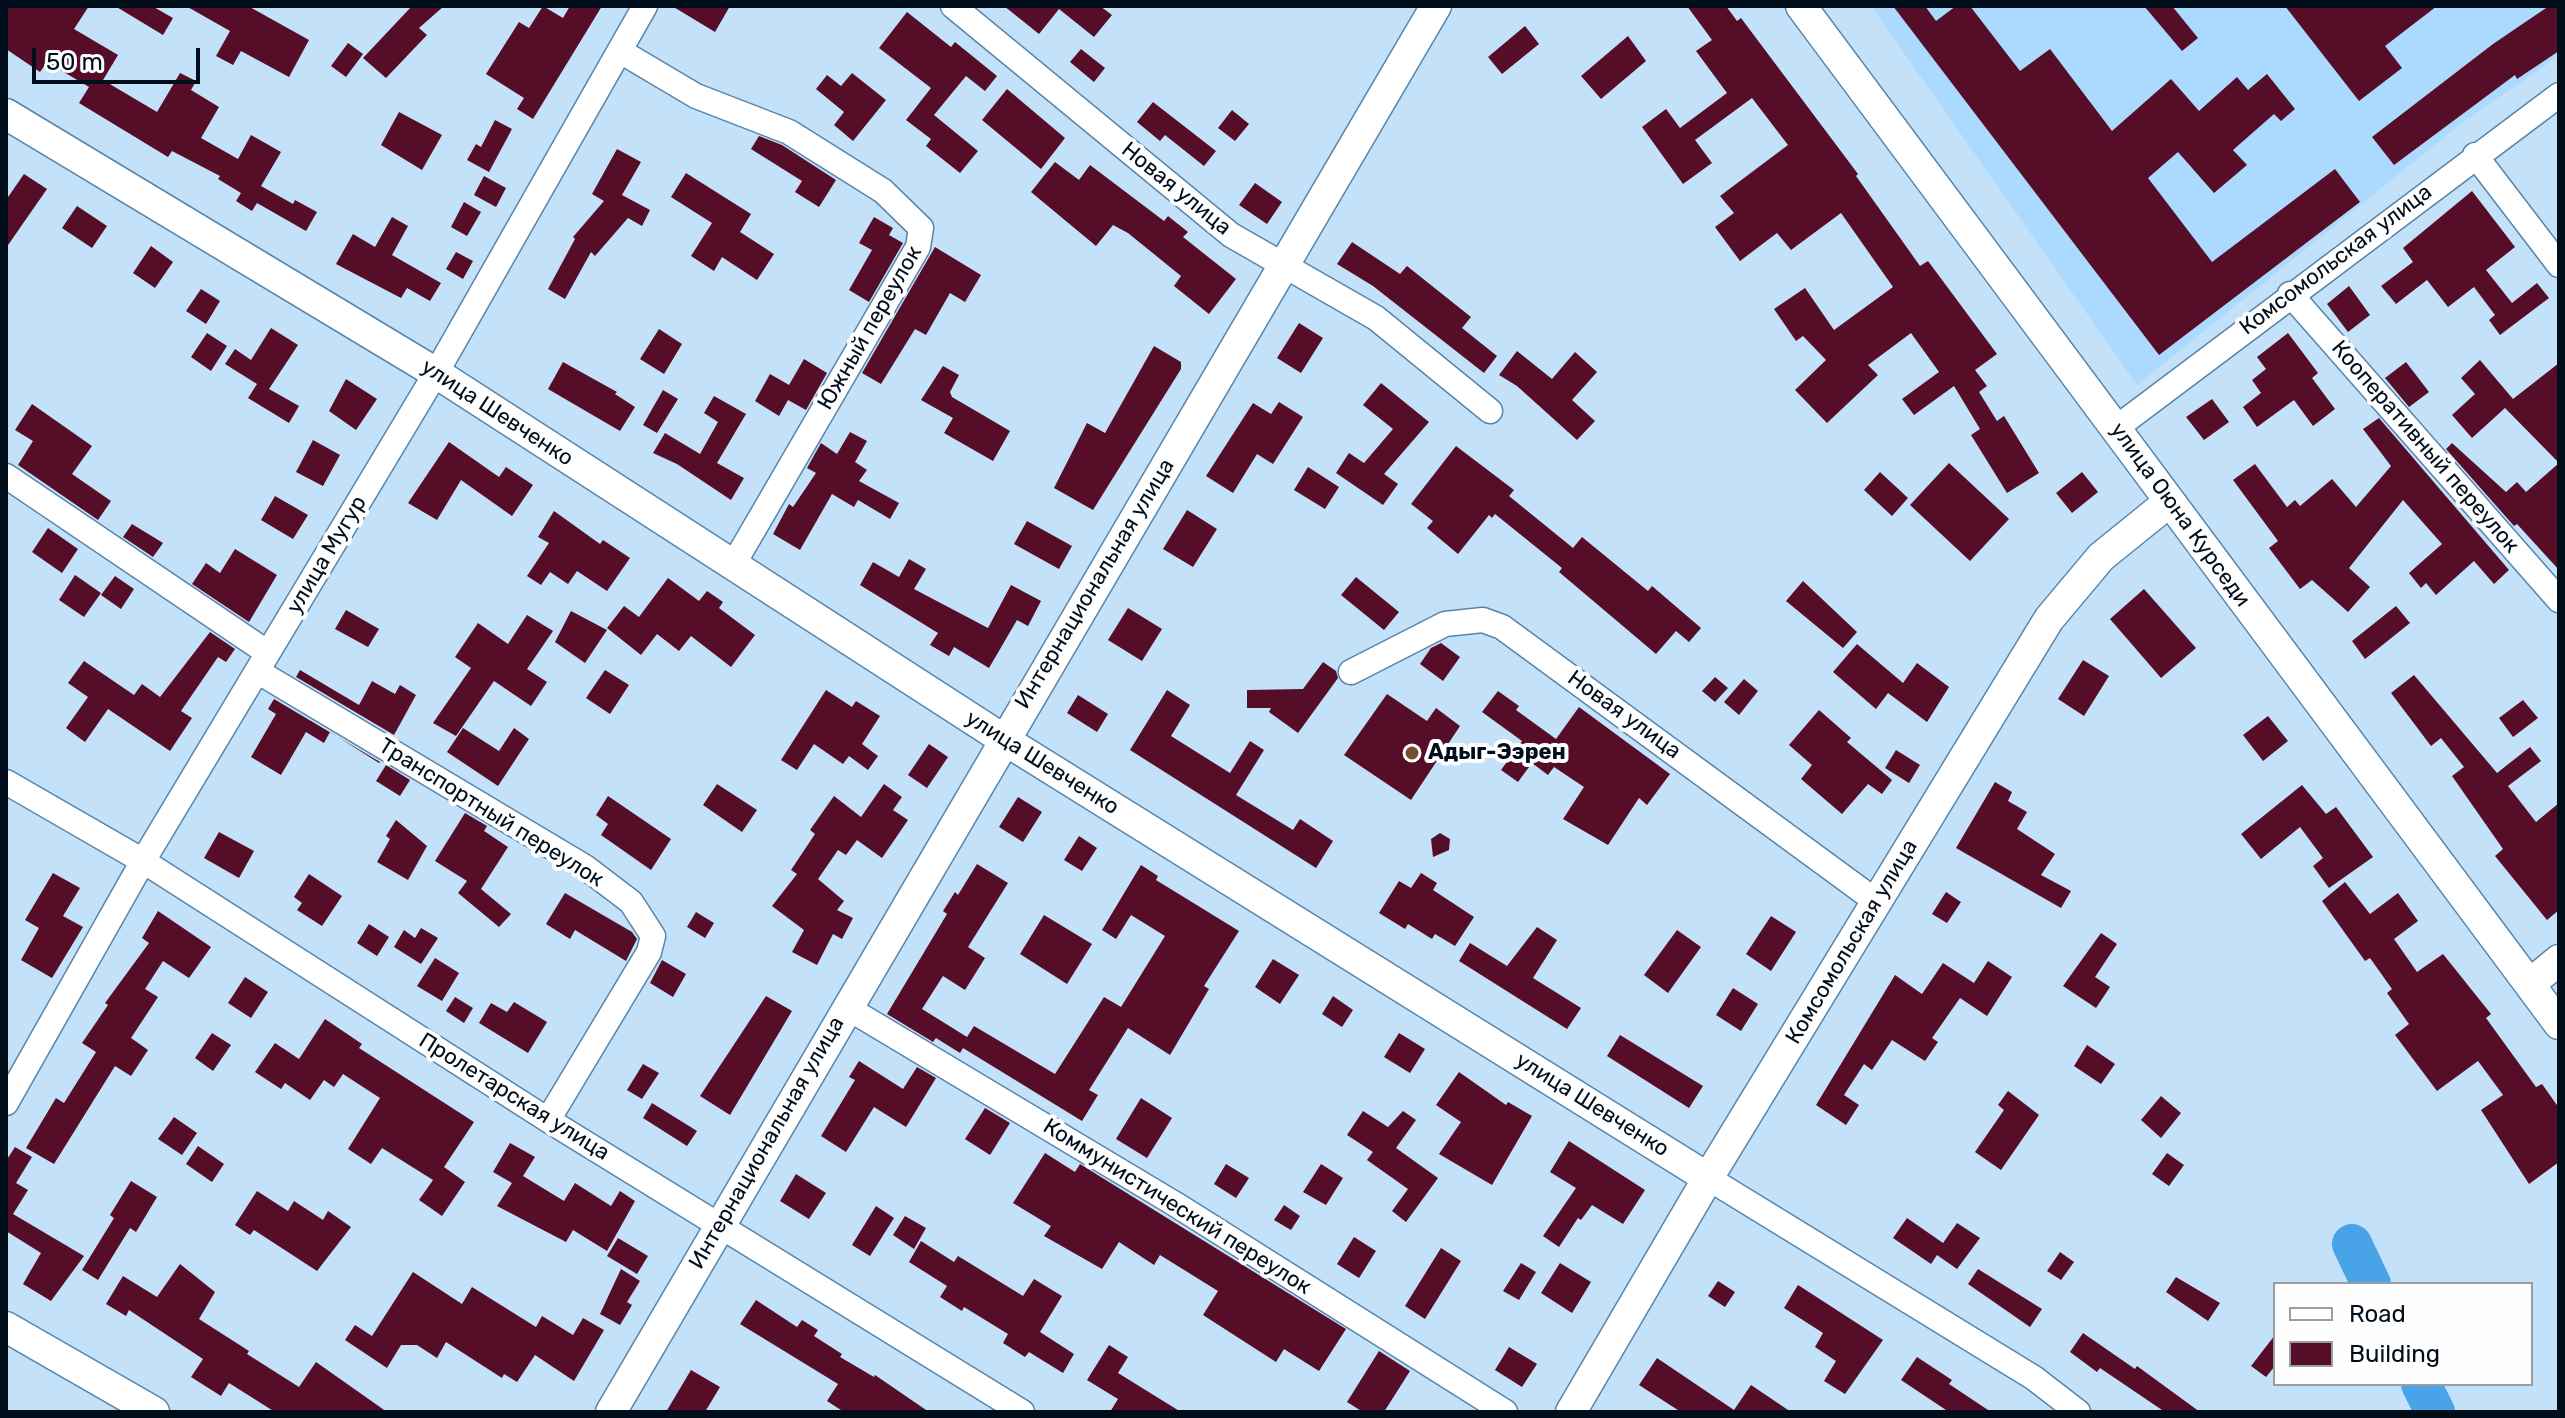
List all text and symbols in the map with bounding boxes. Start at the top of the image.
scale bar [36,32,204,82]
text: 50 m [46,48,103,76]
street label: Новая улица [1116,137,1236,241]
street label: Комсомольская улица [2235,179,2437,341]
street label: Южный переулок [812,241,928,415]
street label: Кооперативный переулок [2326,335,2524,559]
street label: улица Шевченко [416,354,578,472]
street label: улица Оюна Курседи [2104,418,2256,612]
street label: Интернациональная улица [1010,454,1180,714]
street label: улица Мугур [281,491,373,619]
street label: Новая улица [1562,665,1686,765]
street label: улица Шевченко [960,705,1124,821]
street label: Транспортный переулок [374,733,608,893]
place label: Адыг-Ээрен [1428,740,1566,766]
marker: Адыг-Ээрен [1403,744,1421,762]
street label: Комсомольская улица [1780,835,1924,1049]
street label: Интернациональная улица [684,1012,850,1274]
street label: Пролетарская улица [414,1028,614,1166]
street label: улица Шевченко [1510,1047,1674,1163]
street label: Коммунистический переулок [1038,1113,1316,1301]
legend [2273,1282,2533,1386]
text: Road [2349,1300,2406,1328]
text: Building [2349,1340,2440,1368]

